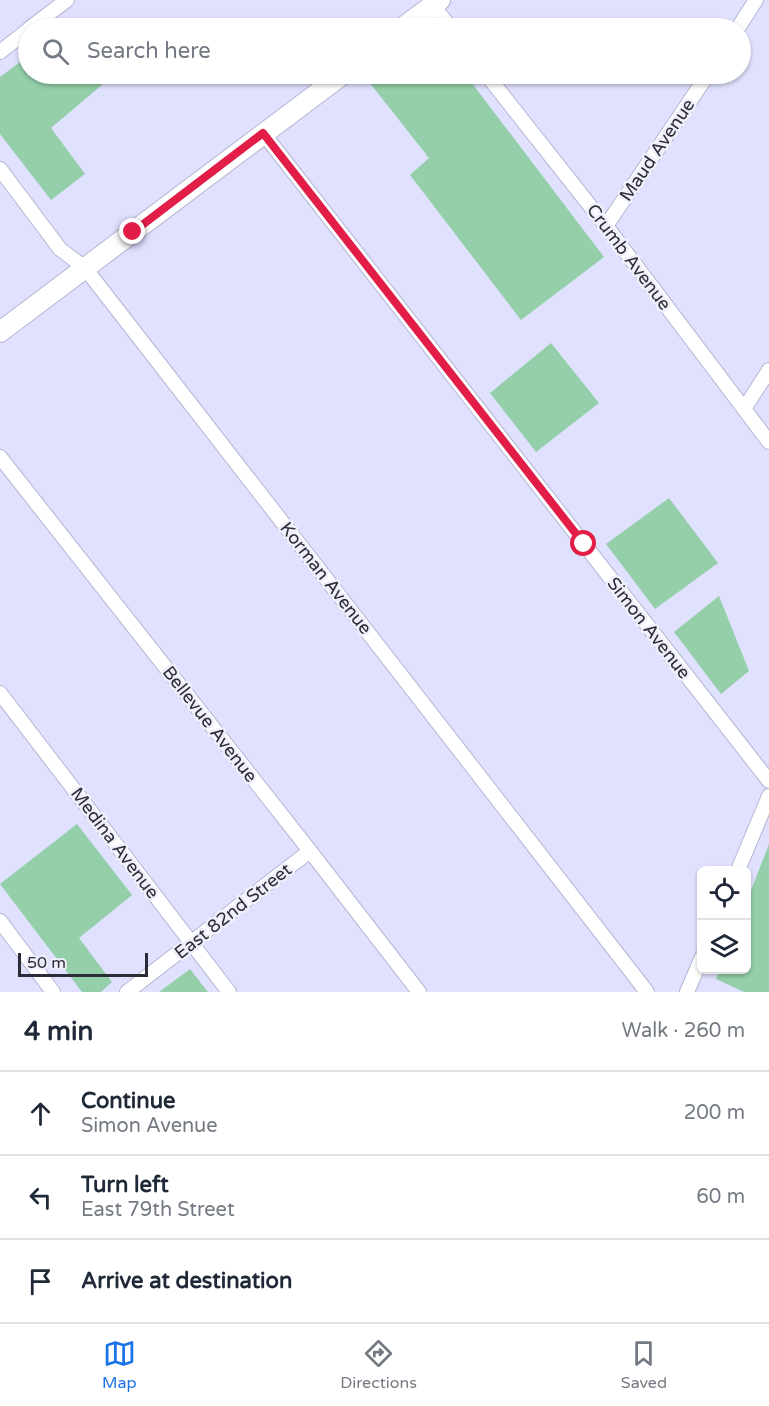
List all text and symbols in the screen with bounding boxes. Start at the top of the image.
search box [18,18,751,84]
icon: search [39,35,72,68]
text: Search here [87,38,211,64]
street label: Maud Avenue [615,95,699,205]
street label: Crumb Avenue [582,200,676,314]
route end [119,218,145,244]
street label: Korman Avenue [275,517,377,639]
route start [570,530,596,556]
street label: Simon Avenue [602,573,696,683]
street label: Bellevue Avenue [158,662,262,786]
street label: Medina Avenue [66,783,164,903]
street label: East 82nd Street [170,858,296,964]
map controls [697,866,751,974]
button: locate [697,866,751,920]
button: layers [697,920,751,974]
scale bar [18,950,148,978]
text: 50 m [27,953,66,973]
text: 4 min [24,1016,93,1047]
text: Walk · 260 m [622,1019,745,1043]
text: Continue [81,1088,176,1114]
icon: ahead [24,1097,57,1130]
text: 200 m [684,1101,745,1125]
text: Simon Avenue [81,1114,218,1138]
text: Turn left [81,1172,169,1198]
icon: left [24,1181,57,1214]
text: 60 m [696,1185,745,1209]
text: East 79th Street [81,1198,235,1222]
icon: arrive [24,1265,57,1298]
text: Arrive at destination [81,1268,292,1294]
tab: Map [102,1337,136,1393]
tab: Directions [340,1337,417,1393]
tab: Saved [621,1337,667,1393]

